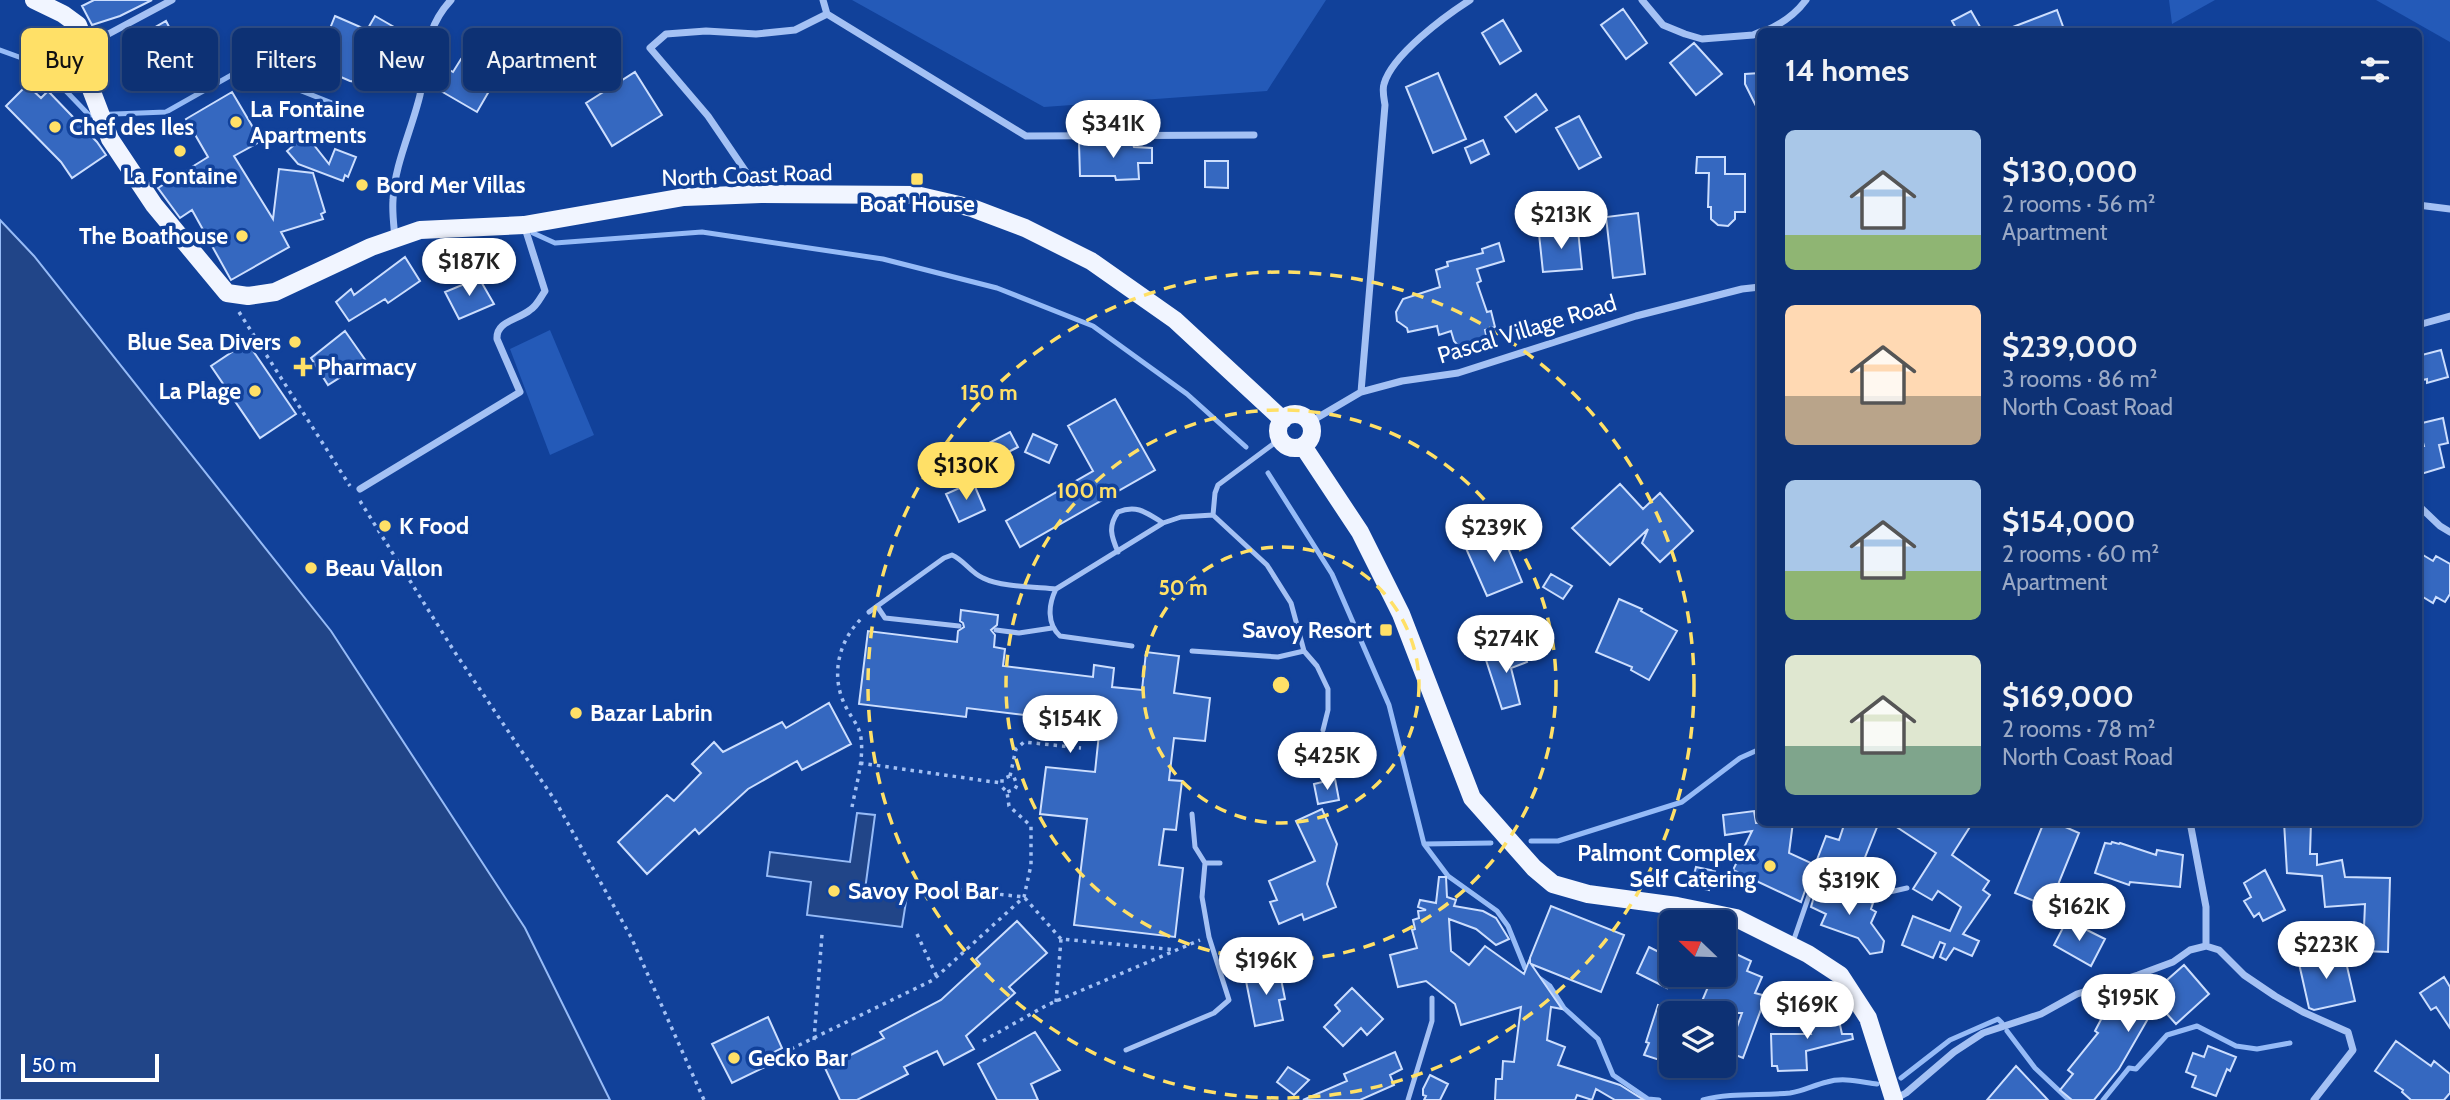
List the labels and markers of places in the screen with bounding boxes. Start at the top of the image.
place label: La Fontaine Apartments [250,95,367,149]
pin: $341K [1064,100,1162,160]
place label: Chef des Iles [69,113,194,141]
marker: La Fontaine Apartments [228,114,244,130]
marker: Chef des Iles [47,119,63,135]
marker: La Fontaine [172,143,188,159]
place label: La Fontaine [123,162,237,190]
place label: Bord Mer Villas [376,171,526,199]
marker: Boat House [909,171,925,187]
marker: Bord Mer Villas [354,177,370,193]
place label: Boat House [859,190,975,218]
pin: $213K [1512,191,1610,251]
place label: The Boathouse [79,222,228,250]
marker: The Boathouse [234,228,250,244]
pin: $187K [420,238,518,298]
place label: Blue Sea Divers [127,328,281,356]
marker: Blue Sea Divers [287,334,303,350]
place label: Pharmacy [317,353,417,381]
marker: Pharmacy [295,359,311,375]
place label: La Plage [158,377,241,405]
marker: La Plage [247,383,263,399]
pin: $130K [917,442,1015,502]
pin: $239K [1445,504,1543,564]
place label: K Food [399,512,469,540]
marker: K Food [377,518,393,534]
place label: Beau Vallon [325,554,443,582]
marker: Beau Vallon [303,560,319,576]
place label: Savoy Resort [1242,616,1372,644]
pin: $274K [1457,616,1555,675]
marker: Savoy Resort [1378,622,1394,638]
centre of rings [1269,673,1293,697]
pin: $154K [1021,696,1119,755]
place label: Bazar Labrin [590,699,713,727]
marker: Bazar Labrin [568,705,584,721]
pin: $425K [1278,732,1376,792]
place label: Palmont Complex Self Catering [1577,839,1757,893]
marker: Palmont Complex Self Catering [1762,858,1778,874]
pin: $319K [1800,858,1898,917]
place label: Savoy Pool Bar [848,877,999,905]
marker: Savoy Pool Bar [826,883,842,899]
pin: $162K [2030,884,2128,943]
pin: $223K [2277,922,2375,981]
pin: $196K [1217,937,1315,997]
pin: $195K [2079,974,2177,1034]
pin: $169K [1758,982,1856,1041]
place label: Gecko Bar [748,1044,848,1072]
marker: Gecko Bar [726,1050,742,1066]

